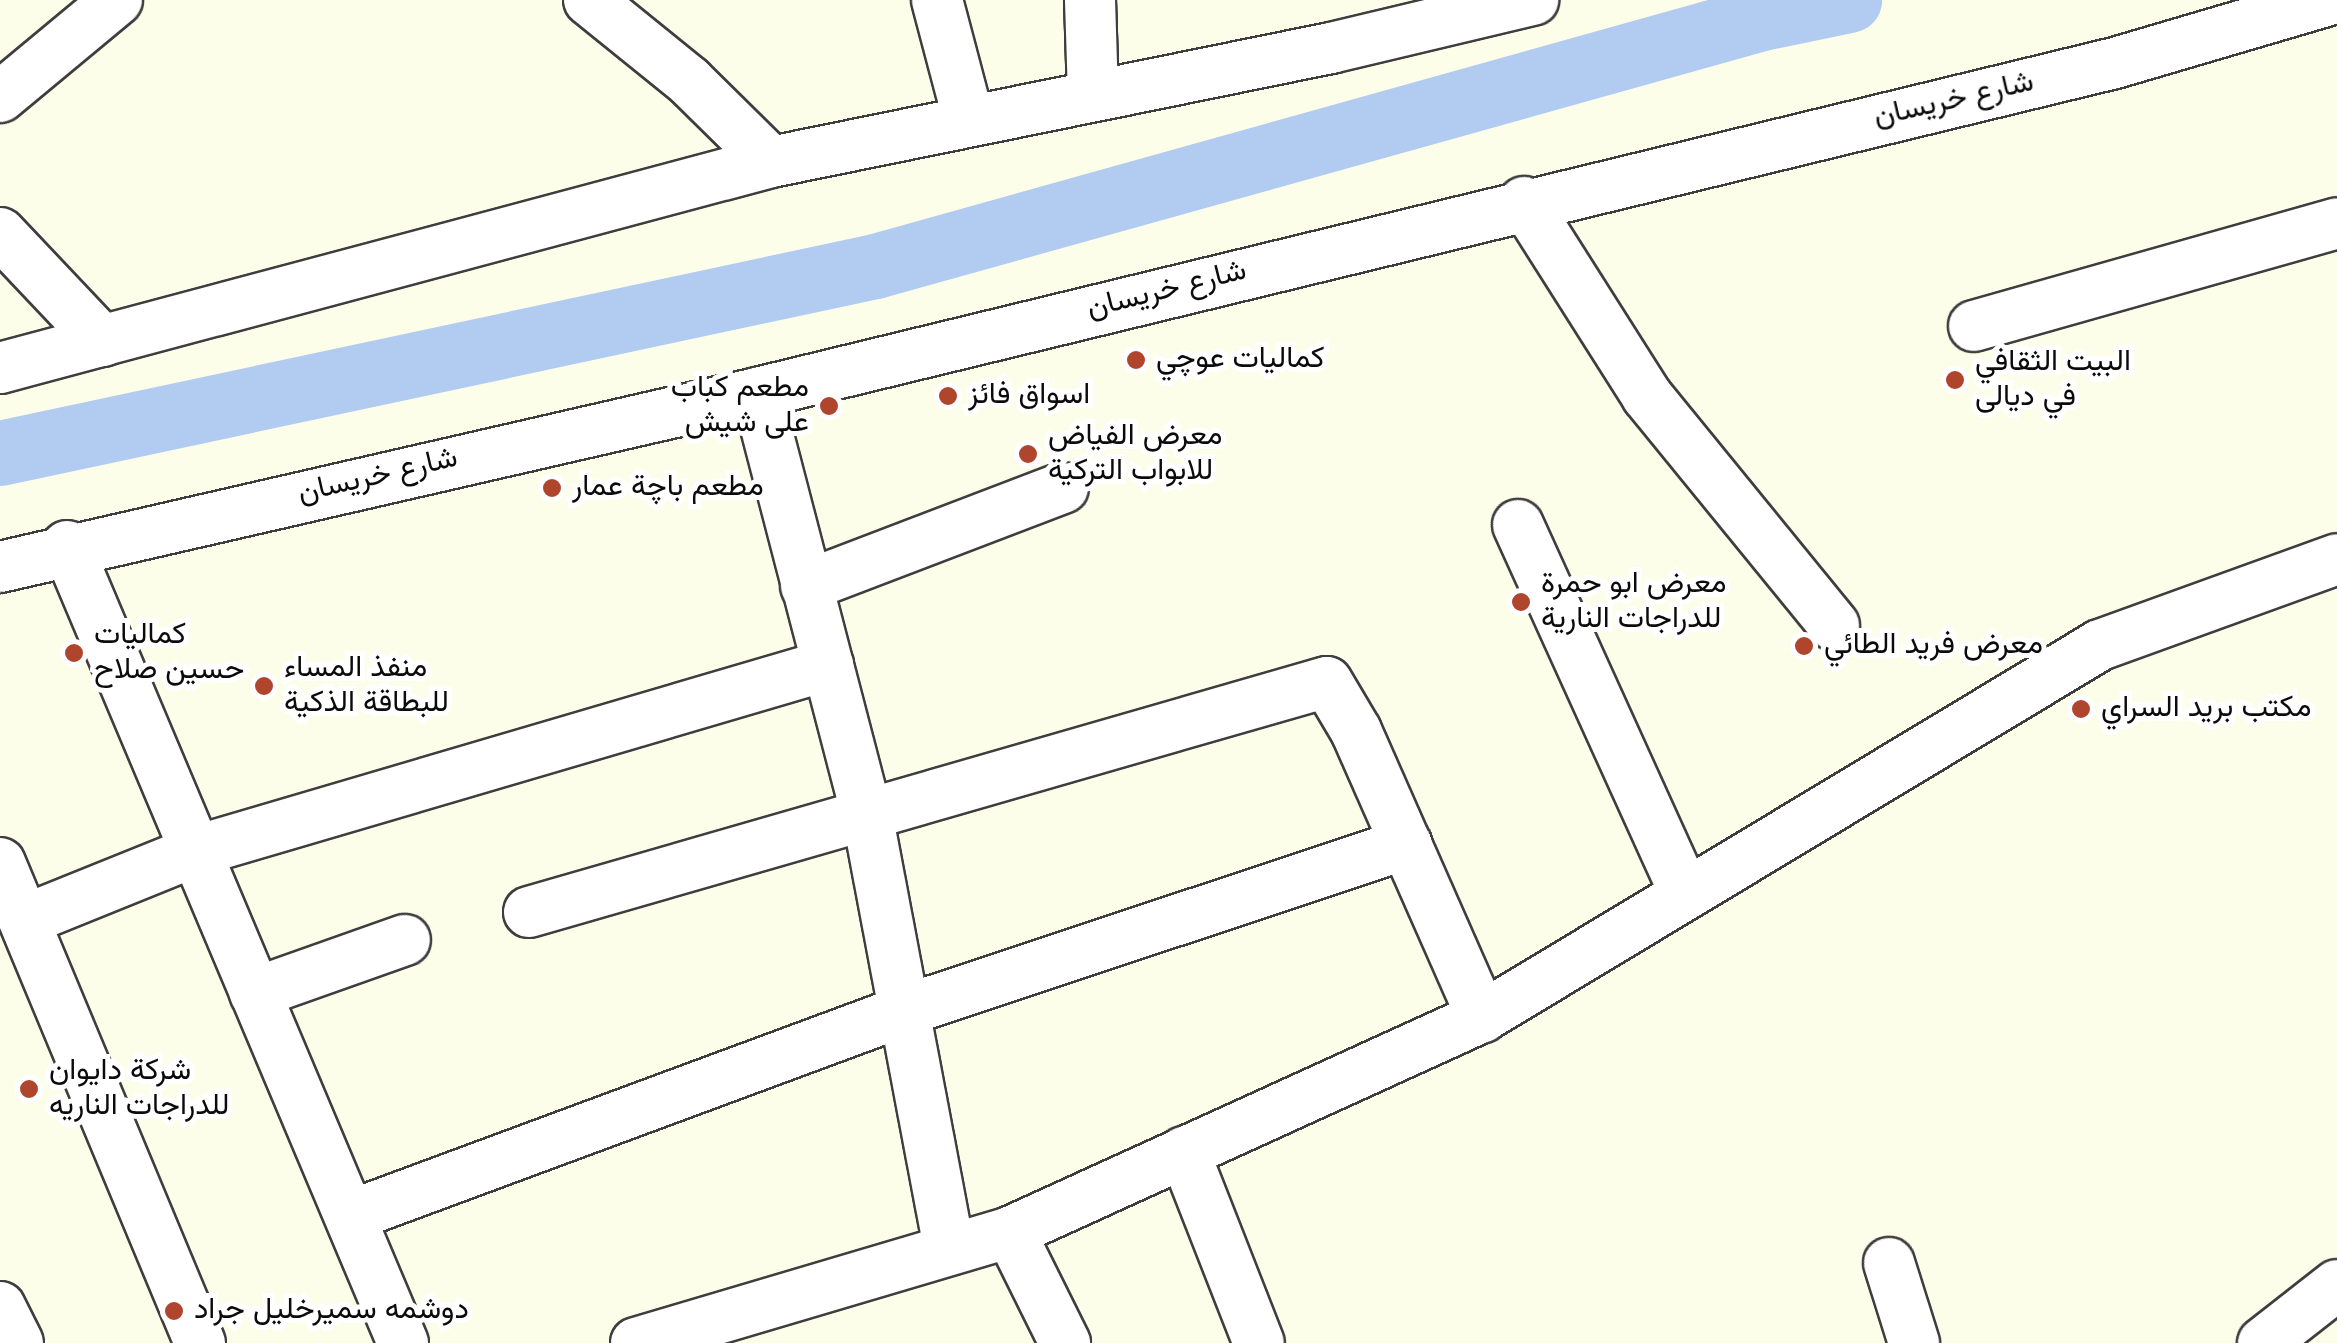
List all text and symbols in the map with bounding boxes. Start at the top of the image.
street label: شارع خريسان [1871,65,2037,137]
street label: شارع خريسان [1084,254,1250,328]
place label: كماليات عوچي [1156,342,1325,378]
place label: البيت الثقافي في ديالى [1975,345,2131,416]
marker: كماليات عوچي [1125,349,1147,371]
marker: البيت الثقافي في ديالى [1944,369,1966,391]
place label: مطعم كباب على شيش [671,371,809,442]
place label: اسواق فائز [968,378,1090,414]
marker: اسواق فائز [937,385,959,407]
marker: مطعم كباب على شيش [818,395,840,417]
place label: معرض الفياض للابواب التركية [1048,419,1223,490]
street label: شارع خريسان [295,441,461,513]
marker: معرض الفياض للابواب التركية [1017,443,1039,465]
place label: مطعم باچة عمار [572,470,764,506]
marker: مطعم باچة عمار [541,477,563,499]
place label: معرض ابو حمرة للدراجات النارية [1541,567,1727,638]
marker: معرض ابو حمرة للدراجات النارية [1510,591,1532,613]
place label: كماليات حسين صلاح [94,618,244,688]
place label: معرض فريد الطائي [1824,628,2043,664]
marker: معرض فريد الطائي [1793,635,1815,657]
marker: كماليات حسين صلاح [63,642,85,664]
place label: منفذ المساء للبطاقة الذكية [284,651,449,722]
marker: منفذ المساء للبطاقة الذكية [253,675,275,697]
place label: مكتب بريد السراي [2101,691,2311,727]
marker: مكتب بريد السراي [2070,698,2092,720]
place label: شركة دايوان للدراجات الناريه [49,1054,229,1124]
marker: شركة دايوان للدراجات الناريه [18,1078,40,1100]
place label: دوشمه سميرخليل جراد [194,1293,469,1329]
marker: دوشمه سميرخليل جراد [163,1300,185,1322]

